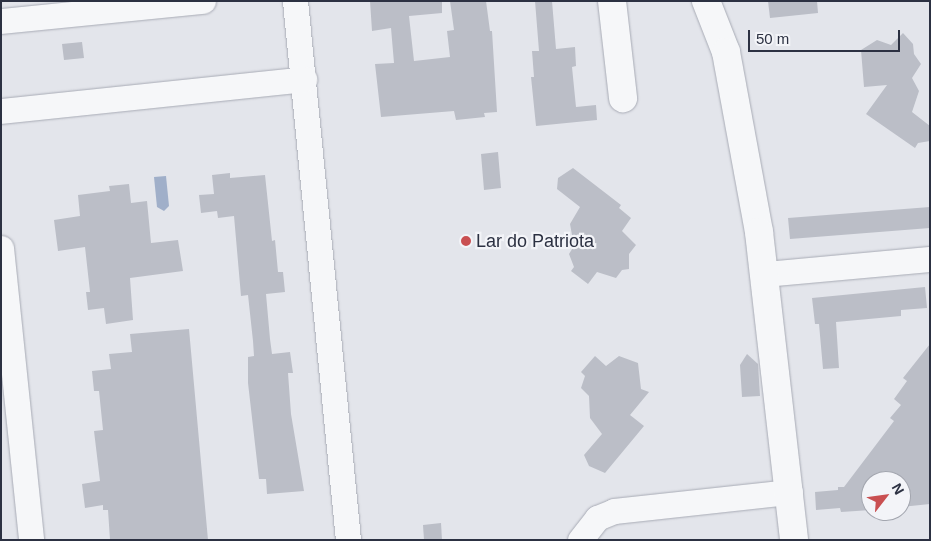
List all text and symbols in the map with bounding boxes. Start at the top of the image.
scale bar [751,20,904,52]
text: 50 m [756,30,789,47]
place label: Lar do Patriota [476,230,594,252]
marker: Lar do Patriota [460,235,472,247]
north arrow [861,471,911,521]
text: N [889,481,908,497]

